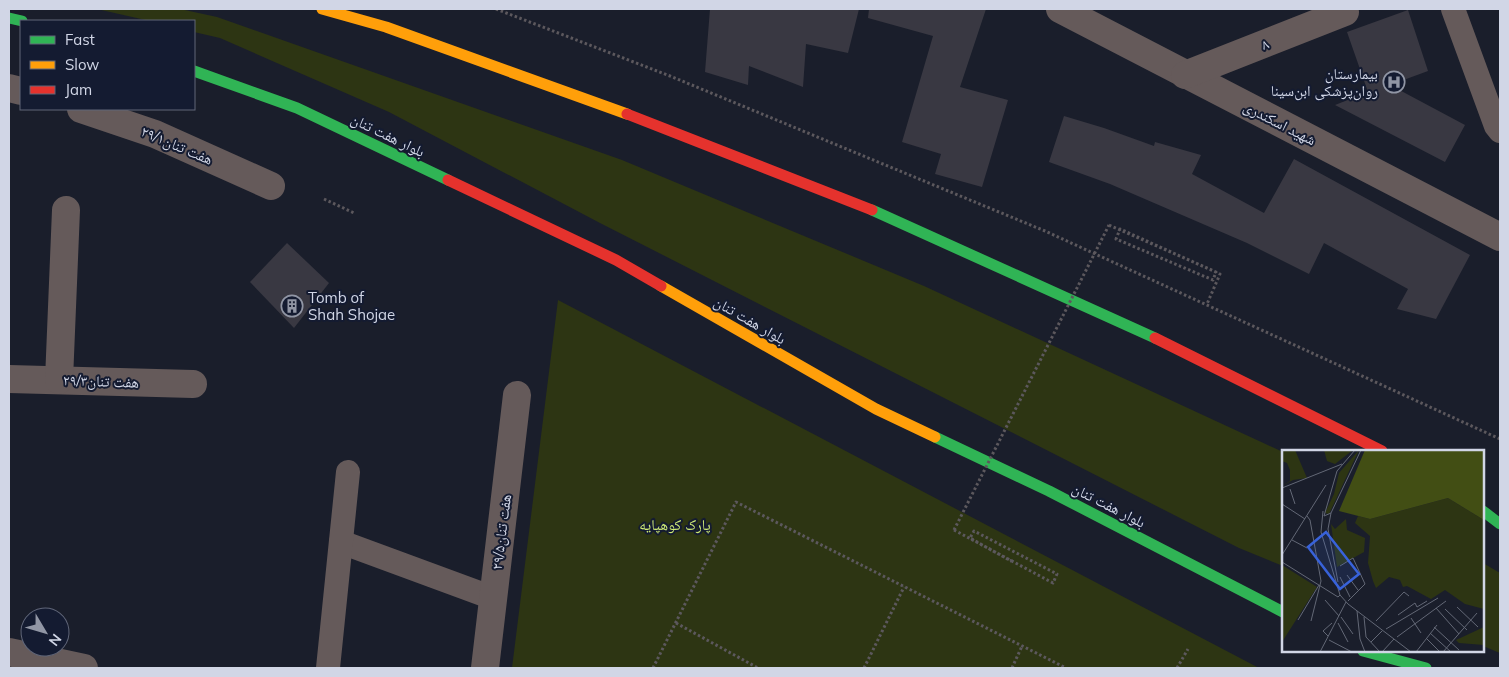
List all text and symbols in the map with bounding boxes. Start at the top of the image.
legend [20,20,195,110]
text: Fast [65,30,95,49]
street label: ۸ [1258,34,1272,54]
text: Slow [65,55,99,74]
place label: بیمارستان روان‌پزشکی ابن‌سینا [1271,64,1378,101]
hospital icon: بیمارستان روان‌پزشکی ابن‌سینا [1382,70,1406,94]
text: Jam [65,80,92,99]
street label: شهید اسکندری [1240,97,1320,150]
street label: بلوار هفت تنان [348,109,428,162]
street label: ۲۹/۱هفت تنان [138,121,216,170]
place label: Tomb of Shah Shojae [308,288,395,324]
street label: بلوار هفت تنان [710,292,789,349]
building icon: Tomb of Shah Shojae [280,294,304,318]
street label: ۲۹/۳هفت تنان [63,370,139,393]
inset map [1282,450,1484,652]
street label: بلوار هفت تنان [1069,478,1149,532]
street label: ۲۹/۵هفت تنان [487,493,516,571]
park label: پارک کوهپایه [639,515,711,534]
north arrow [20,607,70,657]
text: N [45,630,66,650]

